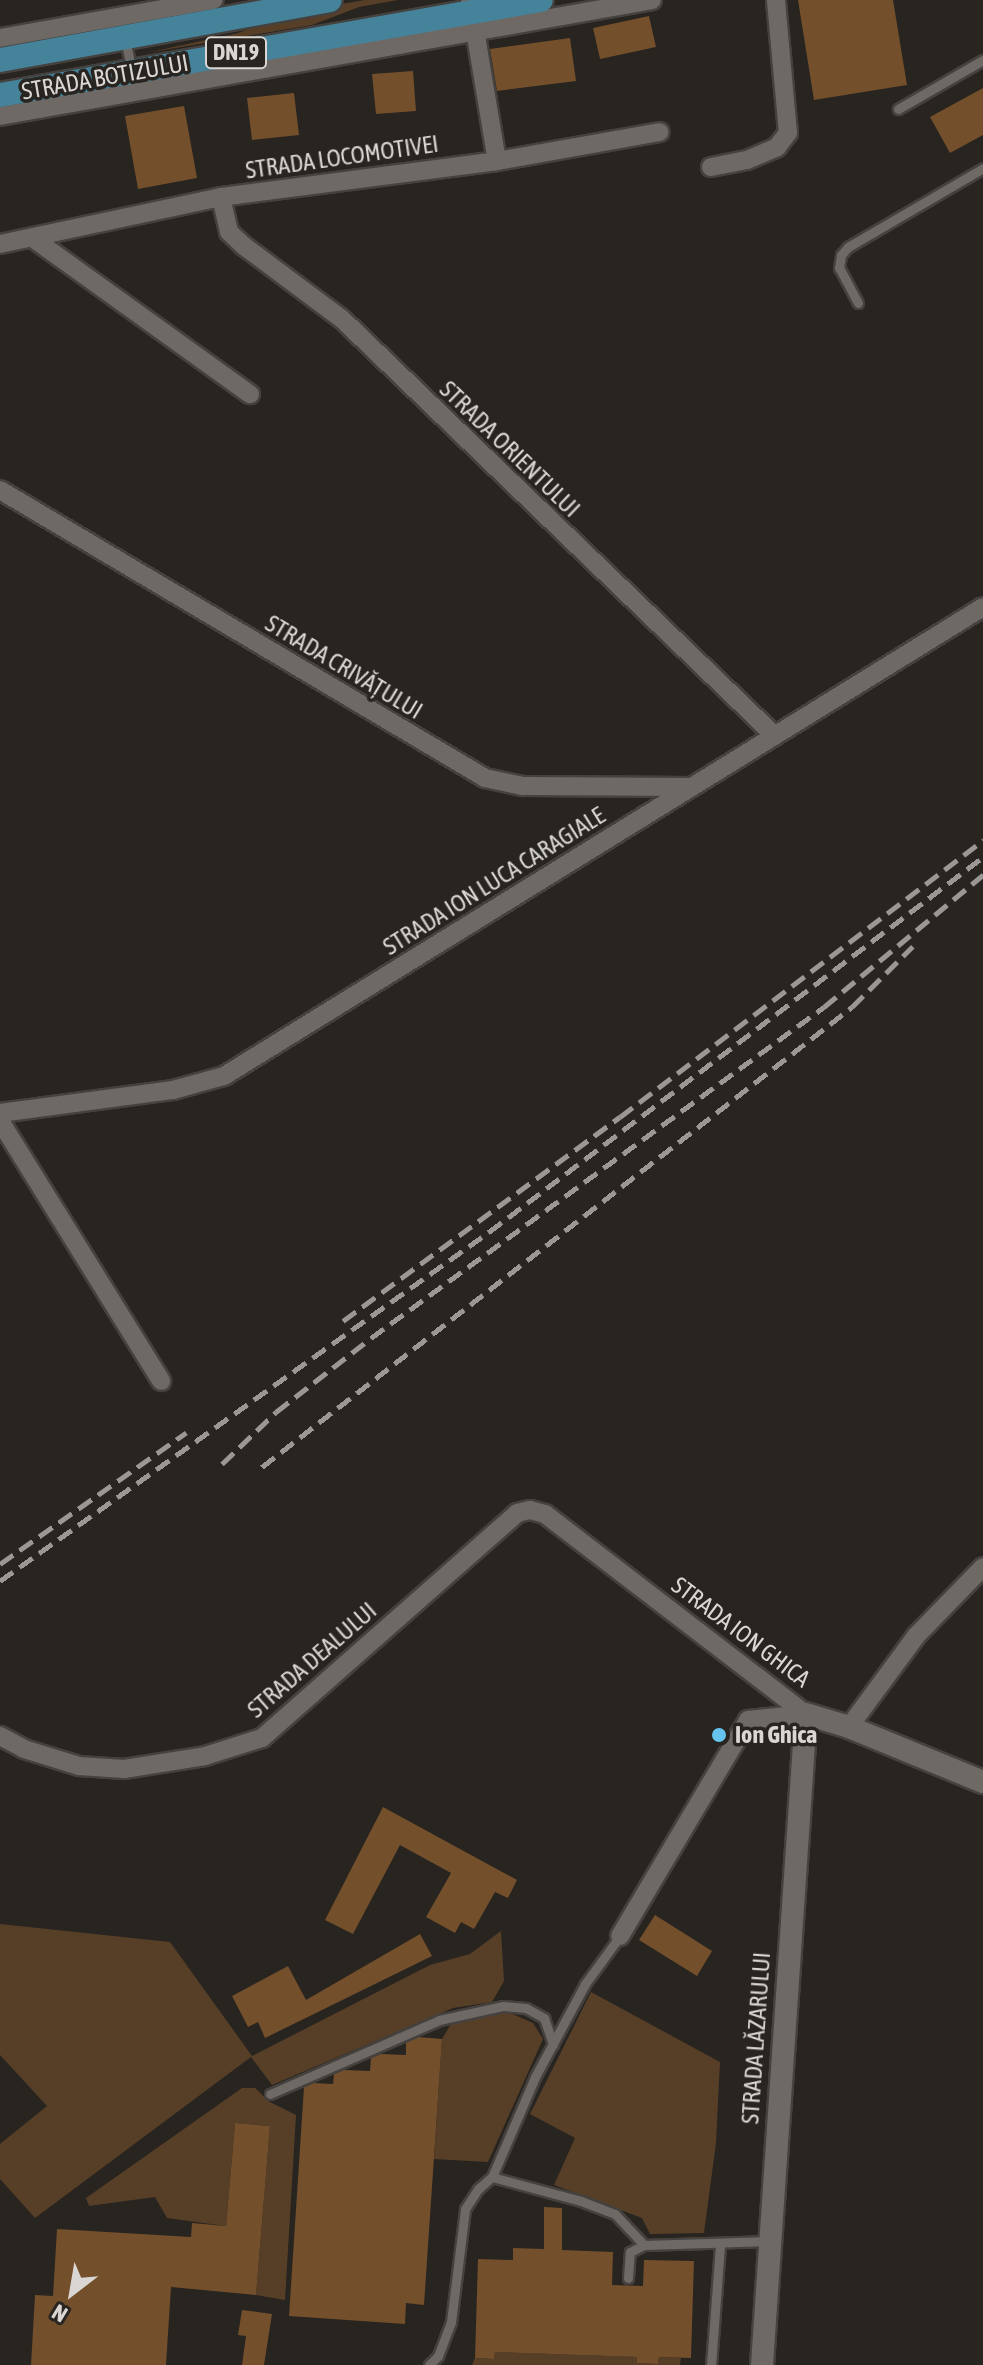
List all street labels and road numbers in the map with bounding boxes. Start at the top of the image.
road number: DN19 [204,35,268,71]
street label: STRADA BOTIZULUI [19,48,191,106]
street label: STRADA LOCOMOTIVEI [244,129,440,185]
street label: STRADA ORIENTULUI [434,375,586,523]
street label: STRADA CRIVĂȚULUI [260,609,428,725]
street label: STRADA ION LUCA CARAGIALE [378,801,610,961]
street label: STRADA ION GHICA [666,1571,816,1693]
street label: STRADA DEALULUI [242,1596,382,1724]
street label: STRADA LĂZARULUI [736,1951,776,2125]

